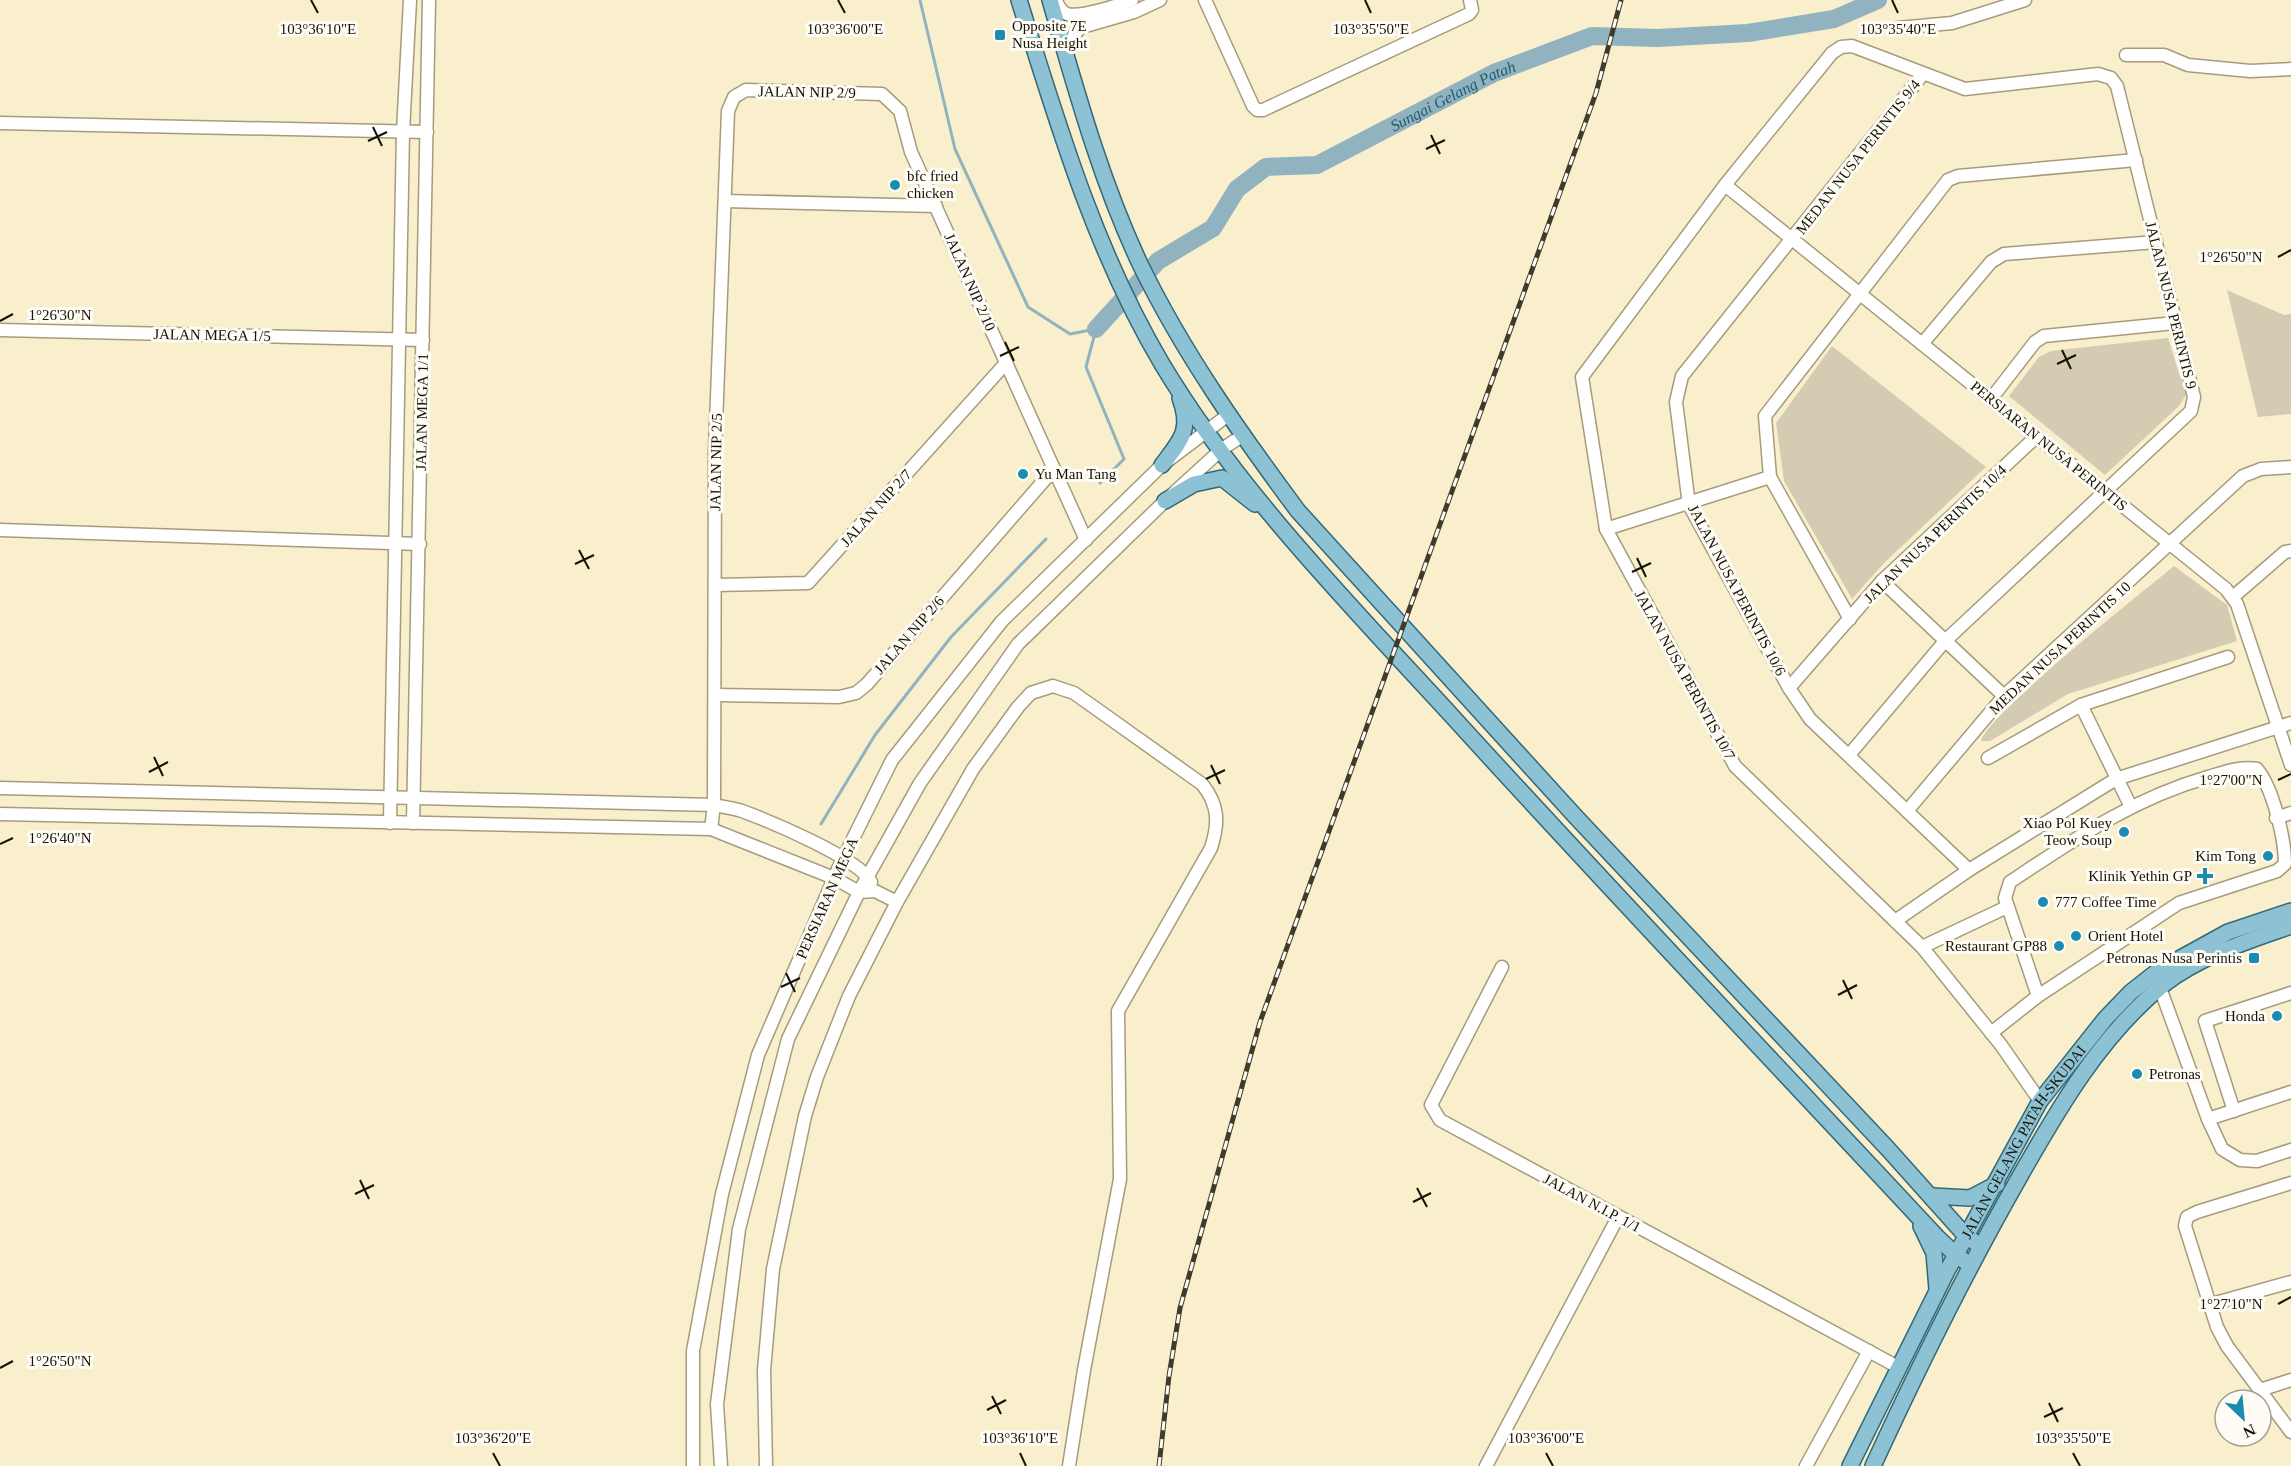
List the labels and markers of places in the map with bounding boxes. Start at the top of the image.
place label: Opposite 7E Nusa Height [1012,18,1088,51]
marker: Opposite 7E Nusa Height [993,28,1007,42]
place label: bfc fried chicken [907,168,959,201]
marker: bfc fried chicken [888,178,902,192]
place label: Yu Man Tang [1035,466,1117,482]
marker: Yu Man Tang [1016,467,1030,481]
place label: Xiao Pol Kuey Teow Soup [2023,815,2112,848]
marker: Xiao Pol Kuey Teow Soup [2117,825,2131,839]
place label: Kim Tong [2195,848,2256,864]
marker: Kim Tong [2261,849,2275,863]
marker: Klinik Yethin GP [2196,867,2214,885]
place label: Klinik Yethin GP [2088,868,2192,884]
place label: 777 Coffee Time [2055,894,2157,910]
marker: 777 Coffee Time [2036,895,2050,909]
place label: Orient Hotel [2088,928,2163,944]
marker: Orient Hotel [2069,929,2083,943]
place label: Restaurant GP88 [1945,938,2047,954]
marker: Restaurant GP88 [2052,939,2066,953]
place label: Petronas Nusa Perintis [2106,950,2242,966]
marker: Petronas Nusa Perintis [2247,951,2261,965]
place label: Honda [2225,1008,2265,1024]
marker: Honda [2270,1009,2284,1023]
place label: Petronas [2149,1066,2201,1082]
marker: Petronas [2130,1067,2144,1081]

